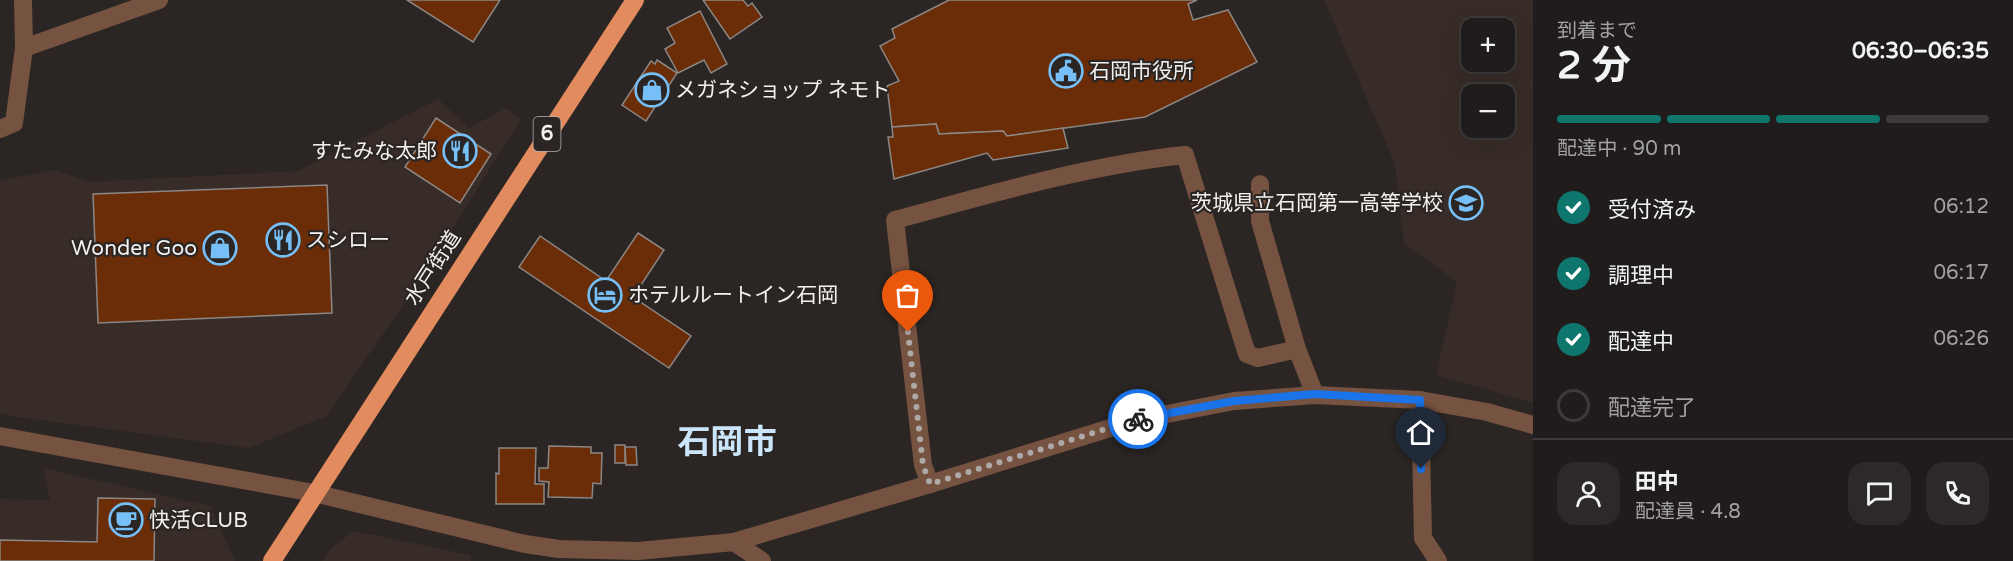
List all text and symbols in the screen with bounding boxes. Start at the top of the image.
map controls [1461,18,1515,138]
button: + [1461,18,1515,72]
text: 到着まで [1557,19,1637,43]
text: 06:30–06:35 [1852,38,1989,64]
text: 2 分 [1557,42,1631,89]
public building icon: 石岡市役所 [1048,53,1084,89]
place label: 石岡市役所 [1089,59,1194,84]
shop icon: メガネショップ ネモト [634,72,670,108]
place label: メガネショップ ネモト [675,78,890,103]
button: − [1461,84,1515,138]
road number: 6 [534,117,560,151]
restaurant icon: すたみな太郎 [442,133,478,169]
text: 配達中 · 90 m [1557,137,1681,161]
place label: すたみな太郎 [311,139,437,164]
school or university icon: 茨城県立石岡第一高等学校 [1448,185,1484,221]
place label: 茨城県立石岡第一高等学校 [1191,191,1443,216]
icon: check [1557,191,1590,224]
text: 06:12 [1934,195,1989,219]
text: 受付済み [1608,197,1696,223]
restaurant icon: スシロー [265,222,301,258]
street label: 水戸街道 [400,226,466,310]
place label: スシロー [306,228,390,253]
shop icon: Wonder Goo [202,230,238,266]
place label: Wonder Goo [71,236,197,261]
icon: check [1557,257,1590,290]
text: 06:17 [1934,261,1989,285]
text: 調理中 [1608,263,1674,289]
pin [882,270,933,332]
hotel icon: ホテルルートイン石岡 [587,277,623,313]
icon: bag [891,279,924,312]
place label: ホテルルートイン石岡 [628,283,838,308]
icon: check [1557,323,1590,356]
text: 06:26 [1934,327,1989,351]
text: 配達中 [1608,329,1674,355]
courier [1108,389,1168,449]
text: 配達完了 [1608,395,1696,421]
icon: bike [1122,403,1155,436]
pin [1395,407,1446,469]
icon: home [1404,416,1437,449]
district label: 石岡市 [678,423,777,462]
button: person [1557,462,1620,525]
button: chat [1848,462,1911,525]
button: phone [1926,462,1989,525]
text: 田中 [1635,469,1679,495]
text: 配達員 · 4.8 [1635,500,1741,524]
cafe icon: 快活CLUB [108,502,144,538]
place label: 快活CLUB [149,508,248,533]

